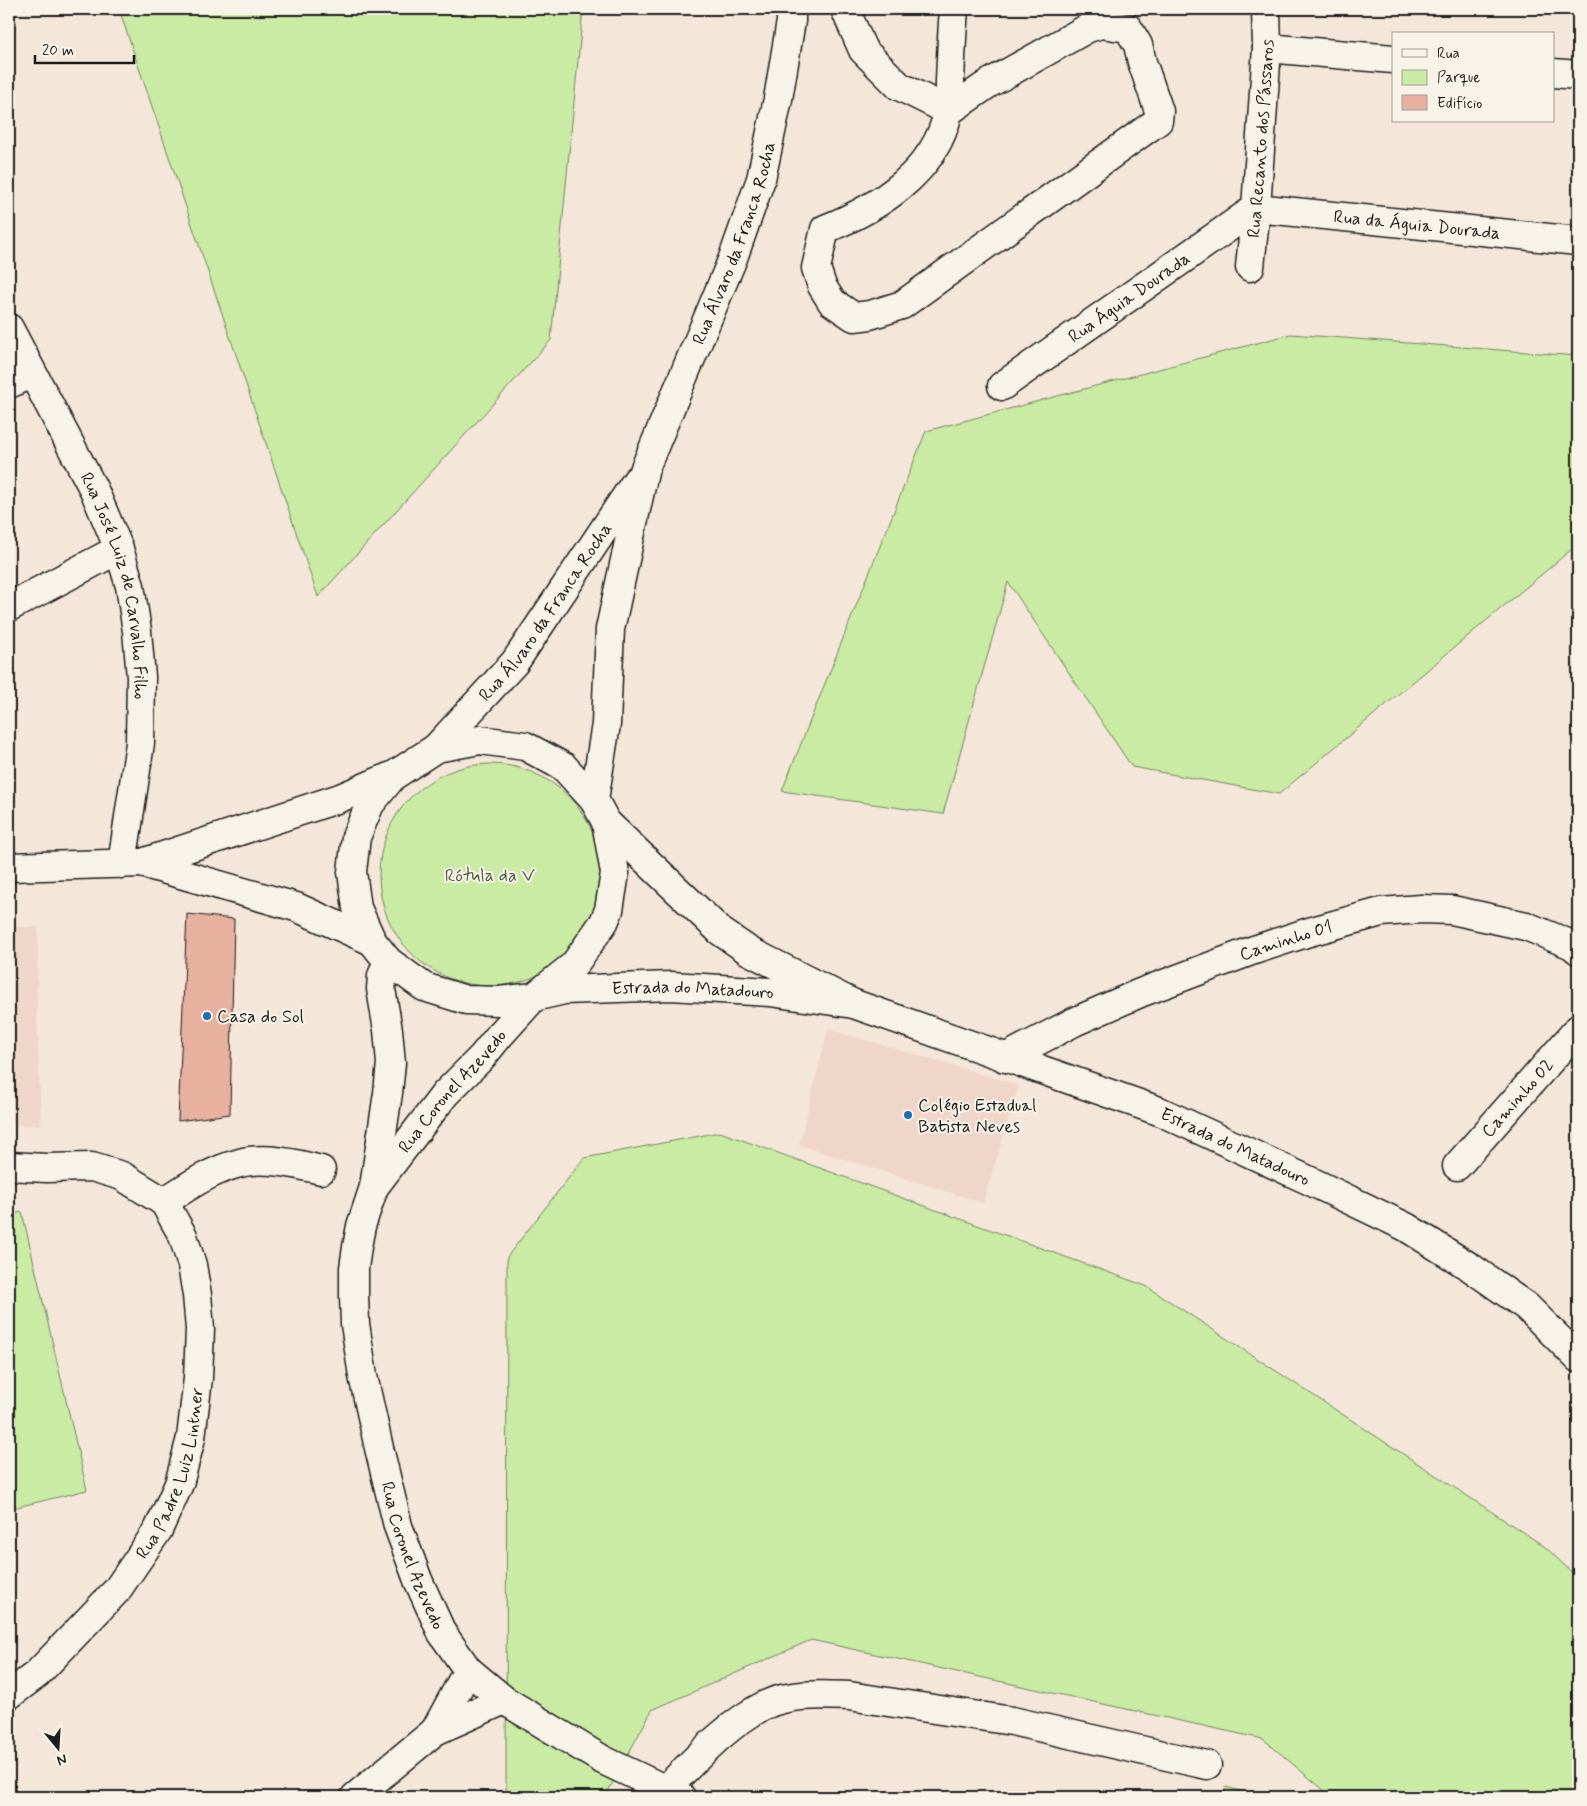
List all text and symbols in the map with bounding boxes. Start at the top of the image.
scale bar [35,32,134,64]
legend [1392,32,1554,122]
street label: Rua Recanto dos Pássaros [1242,39,1280,239]
text: 20 m [42,41,74,61]
text: Rua [1437,44,1460,64]
text: Parque [1437,68,1480,88]
text: Edifício [1437,94,1482,114]
street label: Rua Álvaro da Franca Rocha [687,140,782,349]
street label: Rua da Águia Dourada [1332,205,1501,246]
street label: Rua Águia Dourada [1064,247,1195,349]
street label: Rua José Luiz de Carvalho Filho [74,468,152,700]
street label: Rua Álvaro da Franca Rocha [474,518,618,707]
park label: Rótula da V [445,864,536,888]
street label: Caminho 01 [1236,915,1335,967]
street label: Estrada do Matadouro [611,975,774,1005]
place label: Casa do Sol [217,1005,304,1029]
marker: Casa do Sol [201,1010,213,1022]
street label: Rua Coronel Azevedo [393,1024,512,1158]
street label: Caminho 02 [1477,1054,1559,1143]
place label: Colégio Estadual Batista Neves [918,1094,1036,1139]
street label: Estrada do Matadouro [1156,1102,1314,1192]
marker: Colégio Estadual Batista Neves [902,1109,914,1121]
street label: Rua Padre Luiz Lintner [131,1386,210,1564]
street label: Rua Coronel Azevedo [375,1479,450,1634]
north arrow [32,1724,82,1774]
text: N [54,1749,69,1769]

